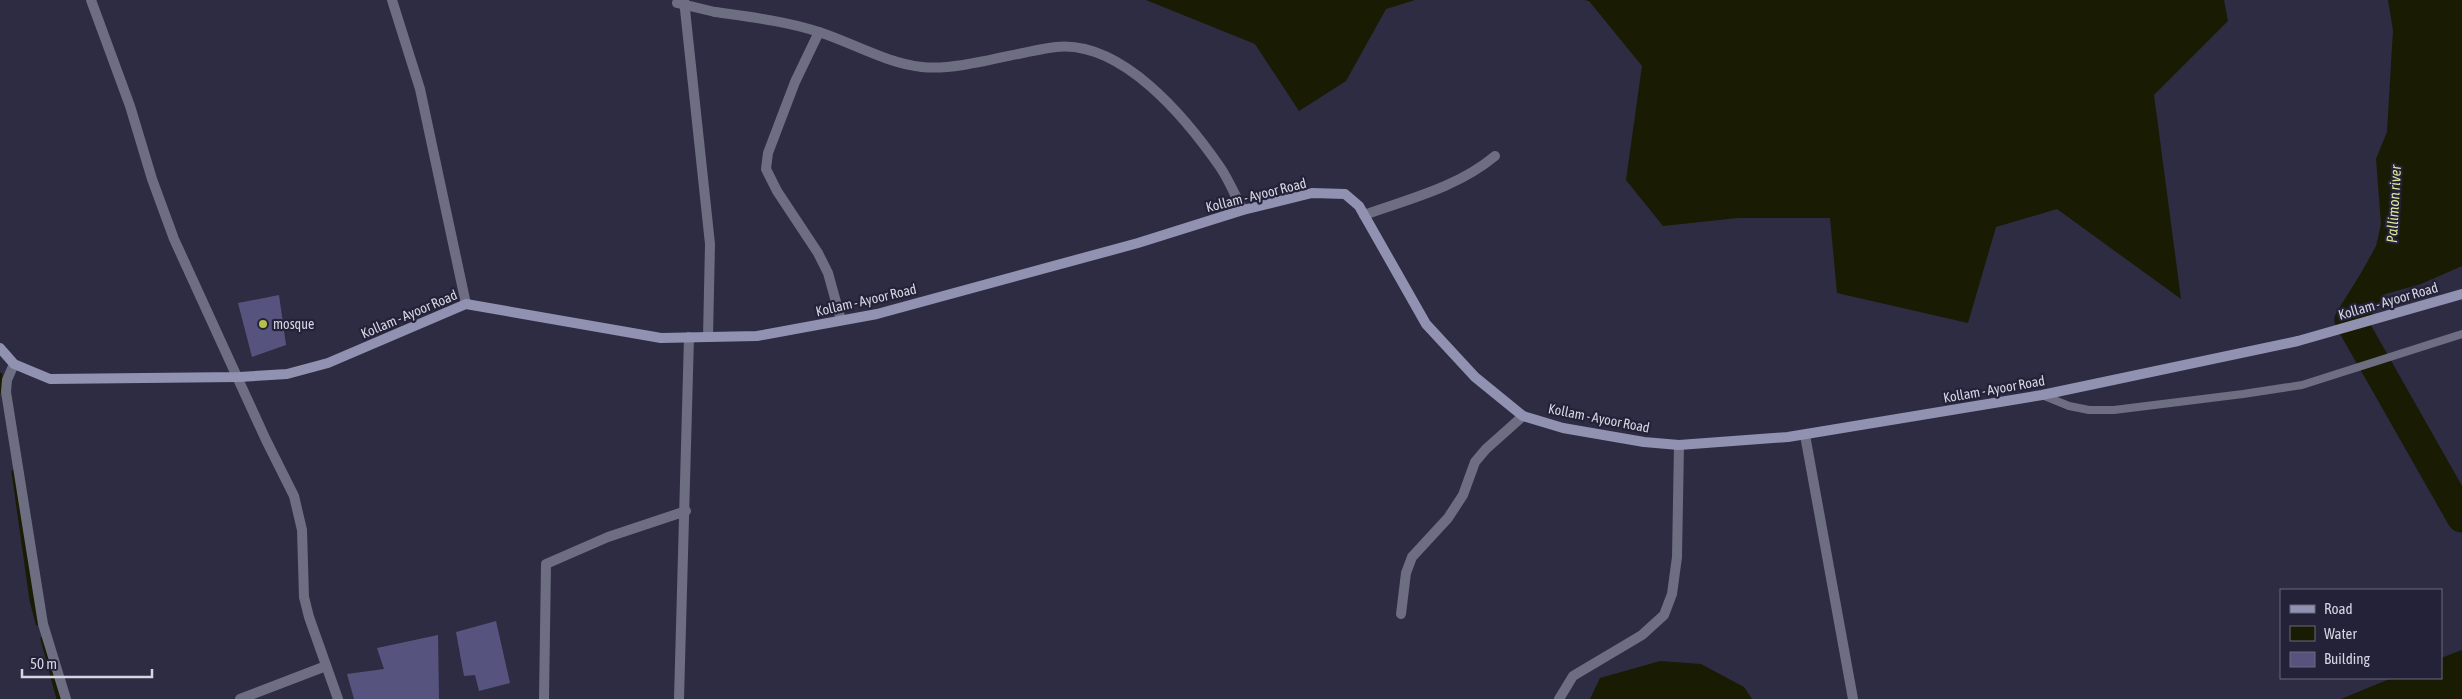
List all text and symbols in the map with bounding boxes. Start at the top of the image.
water label: Pallimon river [2383,164,2404,243]
street label: Kollam - Ayoor Road [1204,175,1308,215]
street label: Kollam - Ayoor Road [2336,279,2440,323]
street label: Kollam - Ayoor Road [814,281,918,319]
street label: Kollam - Ayoor Road [358,287,460,341]
place label: mosque [273,316,314,332]
marker: mosque [257,318,269,330]
street label: Kollam - Ayoor Road [1942,372,2046,406]
street label: Kollam - Ayoor Road [1547,400,1651,436]
legend [2280,589,2442,679]
text: Road [2324,600,2353,617]
text: Water [2324,625,2357,642]
scale bar [22,646,152,678]
text: Building [2324,650,2370,667]
text: 50 m [30,655,57,672]

